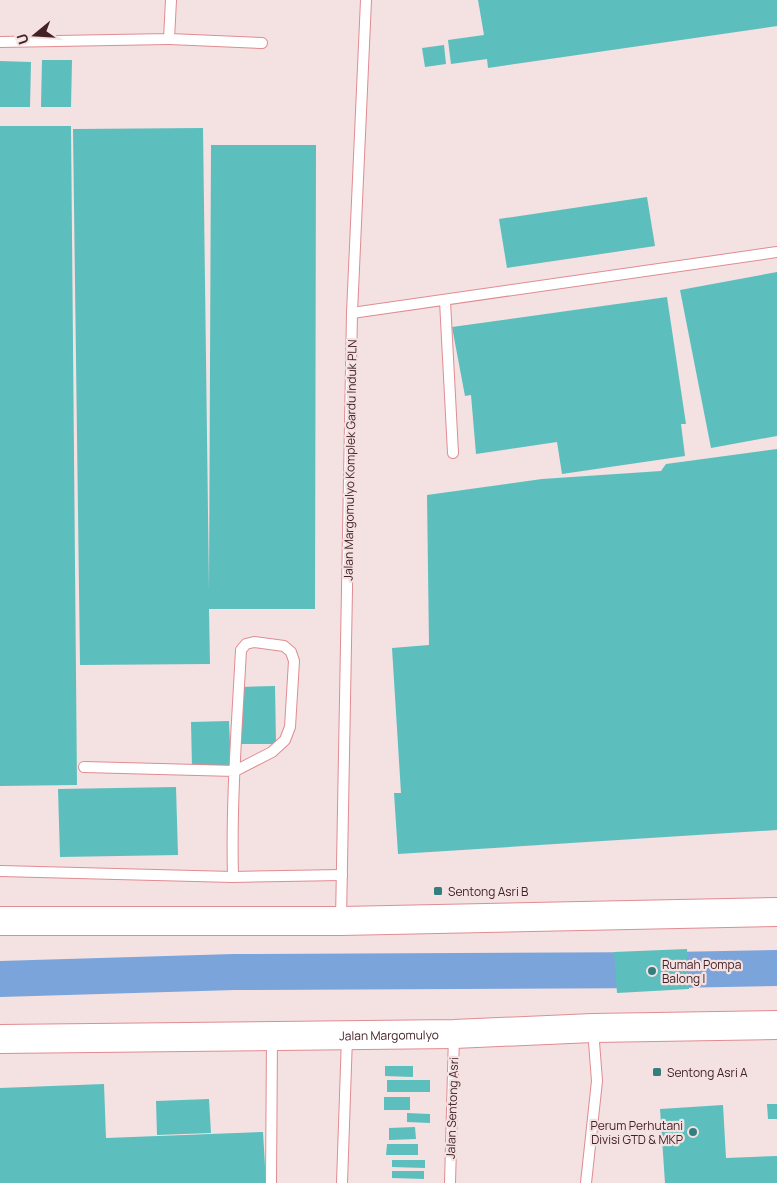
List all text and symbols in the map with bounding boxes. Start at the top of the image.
north arrow [10,10,60,60]
text: U [12,31,33,47]
street label: Jalan Margomulyo Komplek Gardu Induk PLN [339,339,361,581]
place label: Sentong Asri B [448,883,528,900]
marker: Sentong Asri B [432,885,444,897]
place label: Rumah Pompa Balong I [662,956,741,987]
marker: Rumah Pompa Balong I [646,965,658,977]
street label: Jalan Margomulyo [339,1026,439,1044]
street label: Jalan Sentong Asri [442,1057,462,1159]
place label: Sentong Asri A [667,1064,748,1081]
marker: Sentong Asri A [651,1066,663,1078]
place label: Perum Perhutani Divisi GTD & MKP [591,1117,683,1148]
marker: Perum Perhutani Divisi GTD & MKP [687,1126,699,1138]

